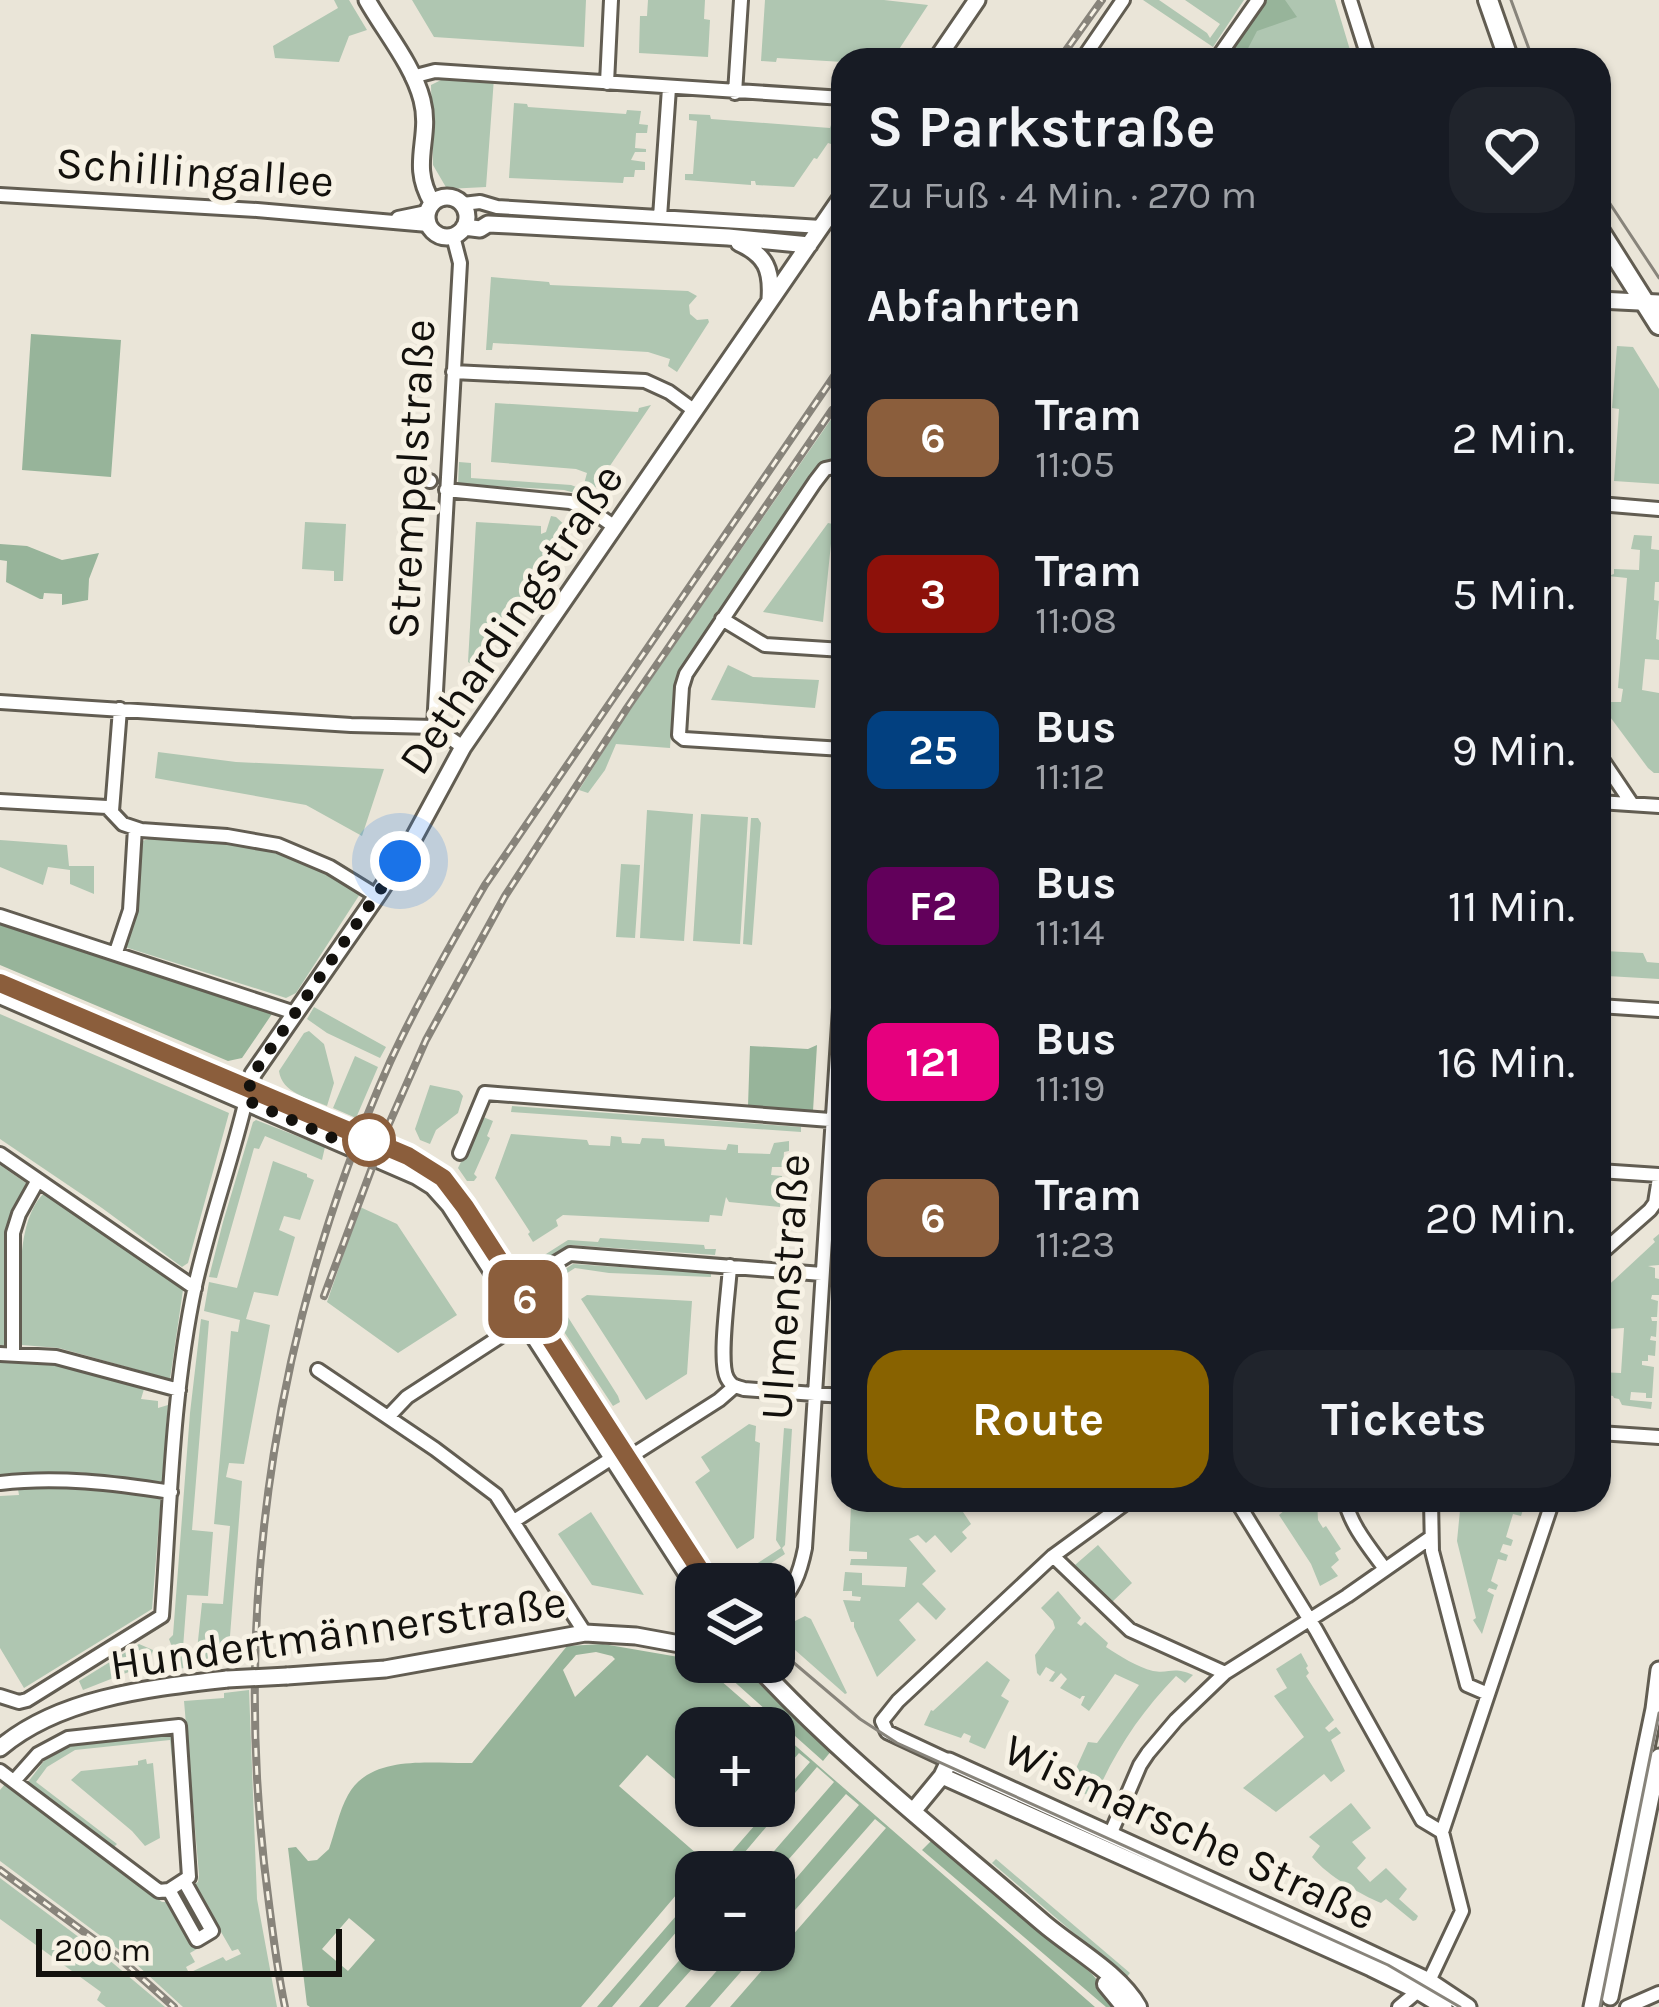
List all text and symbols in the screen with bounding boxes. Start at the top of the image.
button: heart [1449,87,1575,213]
text: S Parkstraße [867,94,1216,160]
street label: Schillingallee [54,136,336,209]
text: Zu Fuß · 4 Min. · 270 m [867,172,1257,218]
text: Abfahrten [867,280,1081,332]
street label: Strempelstraße [377,318,445,640]
text: Tram [1035,389,1142,441]
text: 2 Min. [1452,412,1575,464]
text: 6 [920,413,946,463]
text: 11:05 [1035,441,1115,487]
street label: Dethardingstraße [388,454,635,785]
text: Tram [1035,545,1142,597]
text: 5 Min. [1452,568,1575,620]
text: 3 [920,569,946,619]
text: 11:08 [1035,597,1117,643]
text: Bus [1035,701,1116,753]
text: 9 Min. [1451,724,1575,776]
text: 25 [908,725,958,775]
text: 11:12 [1035,753,1105,799]
your location [370,831,430,891]
text: Bus [1035,857,1116,909]
text: 11 Min. [1448,880,1575,932]
text: F2 [909,881,957,931]
text: 11:14 [1035,909,1104,955]
text: Bus [1035,1013,1116,1065]
text: 16 Min. [1437,1036,1575,1088]
text: 121 [905,1037,961,1087]
text: 11:19 [1035,1065,1105,1111]
unlabelled marker [344,1115,394,1165]
street label: Ulmenstraße [750,1152,820,1422]
text: Tram [1035,1169,1142,1221]
text: 20 Min. [1425,1192,1575,1244]
text: 6 [920,1193,946,1243]
text: 11:23 [1035,1221,1115,1267]
line badge: 6 [486,1260,564,1338]
text: 6 [512,1274,538,1324]
button: Route [867,1350,1209,1488]
button: Tickets [1233,1350,1575,1488]
map controls [675,1563,795,1971]
button: layers [675,1563,795,1683]
street label: Hundertmännerstraße [106,1575,570,1691]
button: + [675,1707,795,1827]
street label: Wismarsche Straße [996,1723,1384,1941]
button: − [675,1851,795,1971]
scale bar [36,1923,342,1976]
text: 200 m [54,1931,151,1969]

